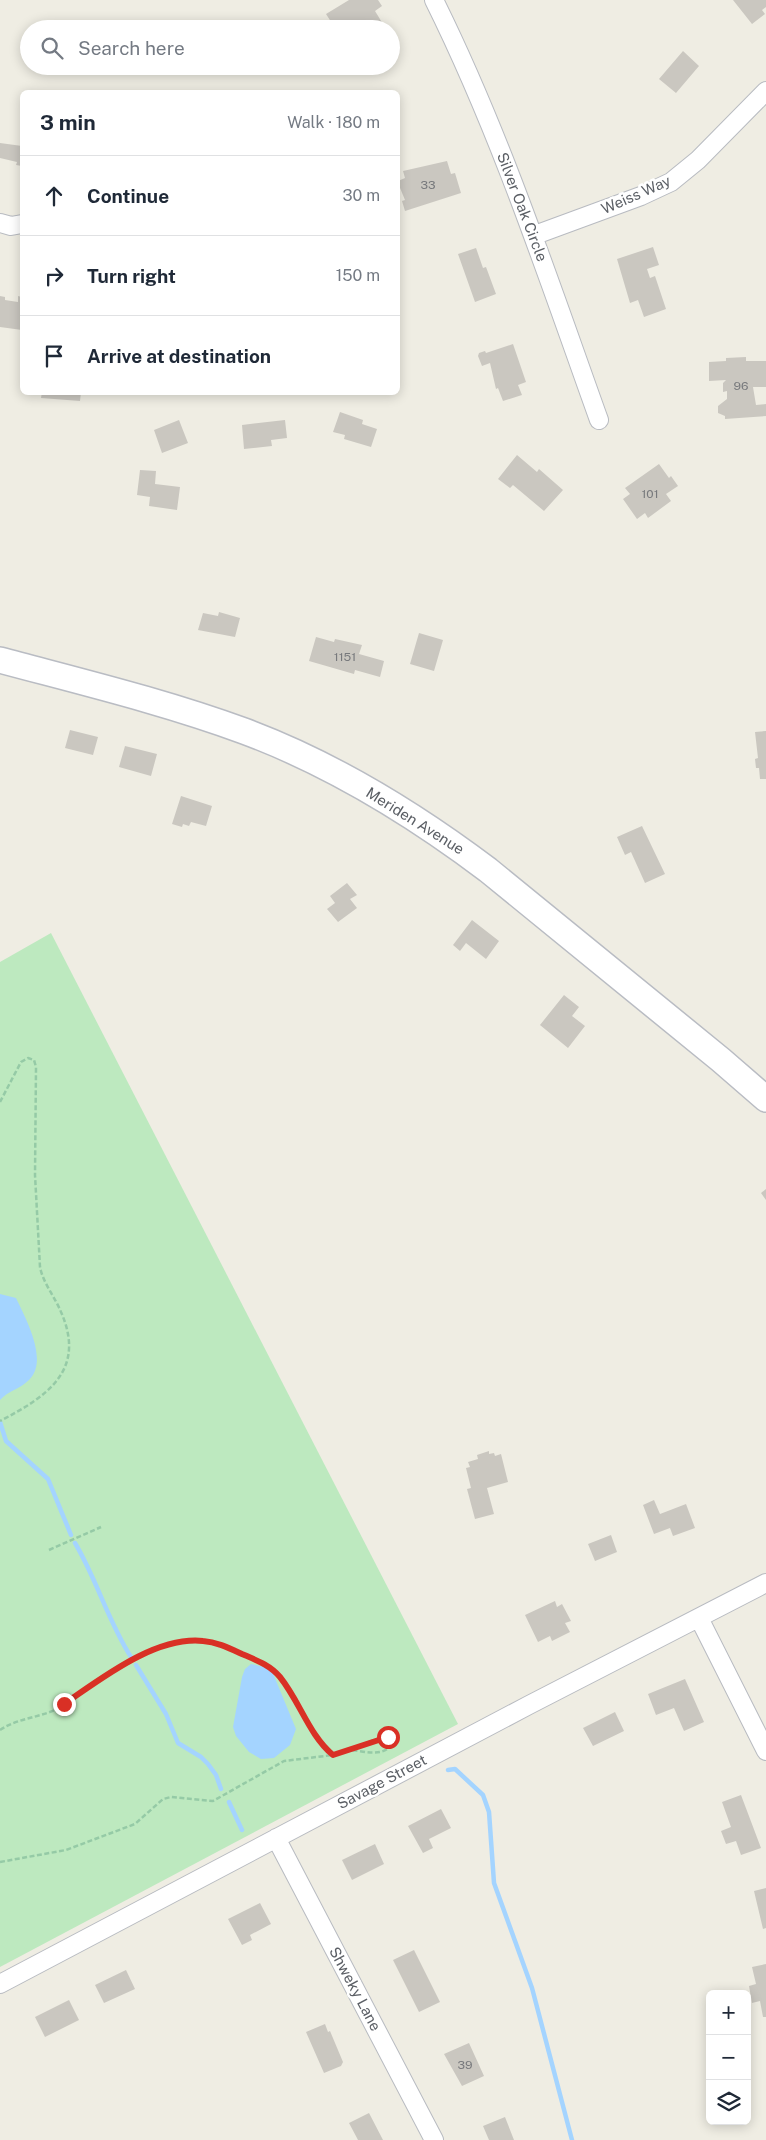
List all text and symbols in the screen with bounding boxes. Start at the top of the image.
search box [20,20,400,75]
icon: search [38,34,66,62]
text: Search here [78,37,185,59]
text: 3 min [40,110,96,135]
text: Walk · 180 m [287,113,380,132]
street label: Silver Oak Circle [494,150,551,264]
street label: Weiss Way [599,172,673,217]
house number: 33 [420,178,436,192]
icon: ahead [40,182,68,210]
text: Continue [87,185,169,207]
text: 30 m [343,186,380,205]
icon: right [40,262,68,290]
text: Turn right [87,265,176,287]
text: 150 m [336,266,380,285]
icon: arrive [40,342,68,370]
text: Arrive at destination [87,345,271,367]
house number: 96 [734,379,748,393]
house number: 101 [641,487,659,501]
house number: 1151 [334,650,356,664]
street label: Meriden Avenue [363,784,467,858]
route end [53,1693,76,1716]
route start [377,1726,400,1749]
street label: Savage Street [334,1751,429,1812]
street label: Shweky Lane [326,1944,385,2034]
map controls [706,1990,751,2125]
button: + [706,1990,751,2035]
button: − [706,2035,751,2080]
house number: 39 [458,2058,472,2072]
button: layers [706,2080,751,2125]

